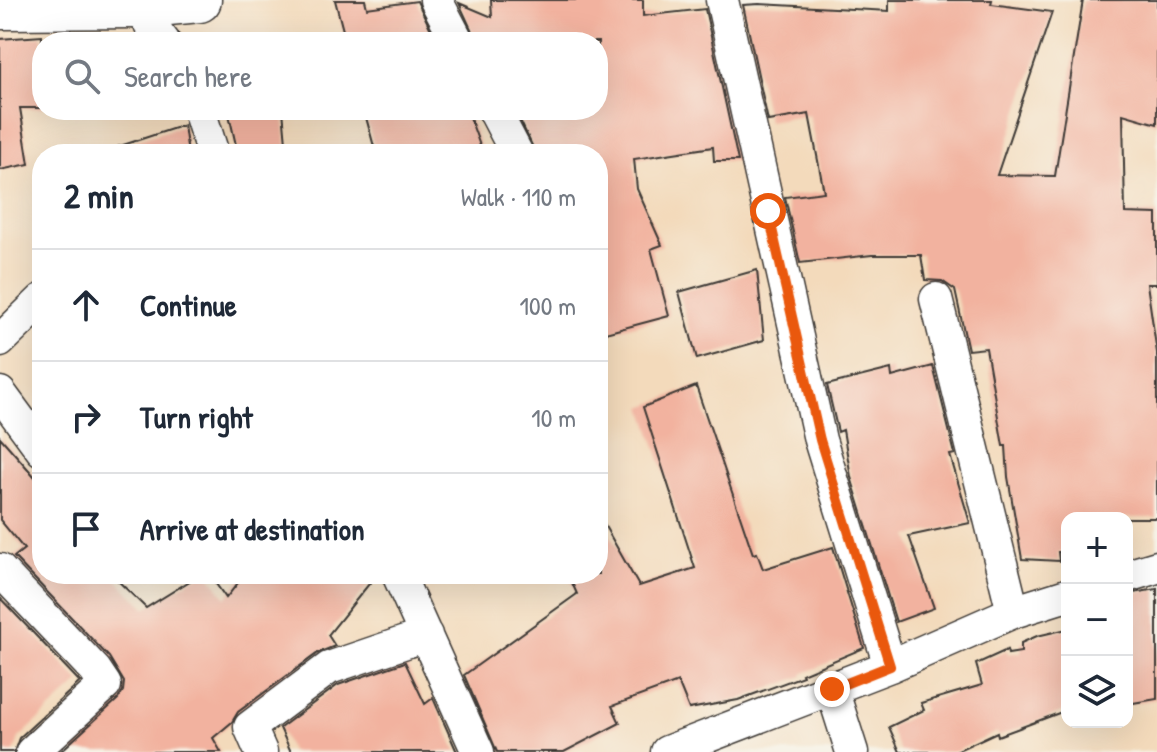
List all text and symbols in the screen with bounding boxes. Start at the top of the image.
search box [32,32,608,120]
icon: search [60,54,104,98]
text: Search here [124,56,252,96]
text: 2 min [64,173,134,219]
text: Walk · 110 m [461,179,576,214]
route start [750,193,786,229]
icon: ahead [64,283,108,327]
text: Continue [140,285,237,325]
text: 100 m [520,288,576,323]
icon: right [64,395,108,439]
text: Turn right [140,397,253,437]
text: 10 m [531,400,576,435]
icon: arrive [64,507,108,551]
text: Arrive at destination [140,509,365,549]
map controls [1061,512,1133,728]
button: + [1061,512,1133,584]
button: − [1061,584,1133,656]
button: layers [1061,656,1133,728]
route end [814,671,850,707]

